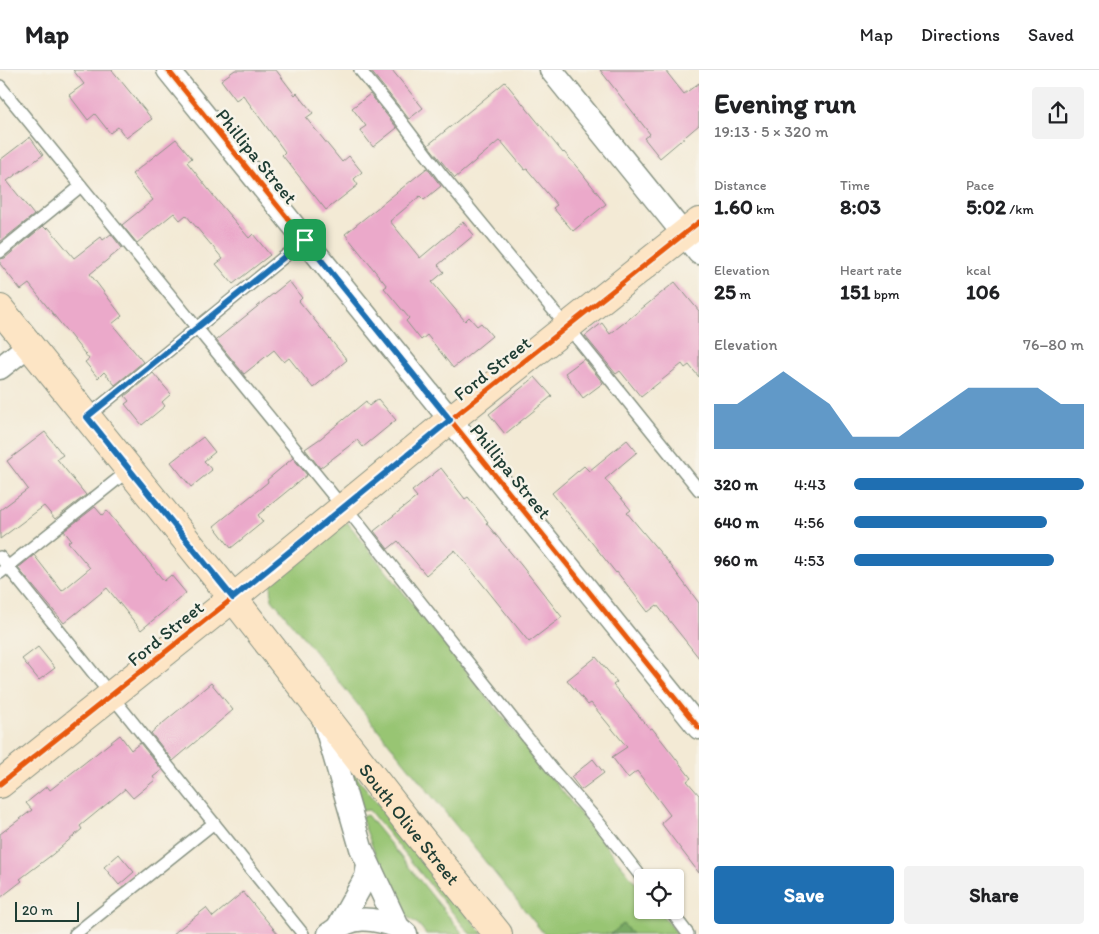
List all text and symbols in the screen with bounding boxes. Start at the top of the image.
text: Map [25,20,69,49]
text: Map [860,24,893,46]
text: Directions [921,24,1000,46]
text: Saved [1028,24,1074,46]
text: Evening run [714,86,856,120]
button: share [1032,87,1084,139]
street label: Phillipa Street [211,104,302,209]
text: 19:13 · 5 × 320 m [714,122,828,141]
text: Distance [714,177,766,194]
text: Time [840,177,870,194]
text: Pace [966,177,994,194]
text: 1.60 [714,194,753,219]
text: 8:03 [840,194,881,219]
text: 5:02 [966,194,1006,219]
text: km [753,201,775,218]
text: /km [1006,201,1034,218]
pin [284,219,326,261]
icon: arrive [291,226,319,254]
text: Elevation [714,262,770,279]
text: Heart rate [840,262,902,279]
text: kcal [966,262,991,279]
text: 25 [714,279,736,304]
text: 151 [840,279,871,304]
text: 106 [966,279,1000,304]
text: m [736,286,751,303]
text: bpm [871,286,900,303]
street label: Ford Street [449,331,535,406]
text: Elevation [714,335,778,354]
text: 76–80 m [1023,335,1084,354]
street label: Phillipa Street [465,419,556,524]
text: 320 m [714,475,758,494]
text: 4:43 [794,475,826,494]
text: 640 m [714,513,759,532]
text: 4:56 [794,513,824,532]
text: 960 m [714,551,758,570]
text: 4:53 [794,551,825,570]
street label: Ford Street [123,596,208,671]
street label: South Olive Street [354,759,465,890]
button: Save [714,866,894,924]
button: Share [904,866,1084,924]
map controls [634,869,684,919]
button: locate [634,869,684,919]
scale bar [15,899,79,922]
text: 20 m [22,902,53,919]

